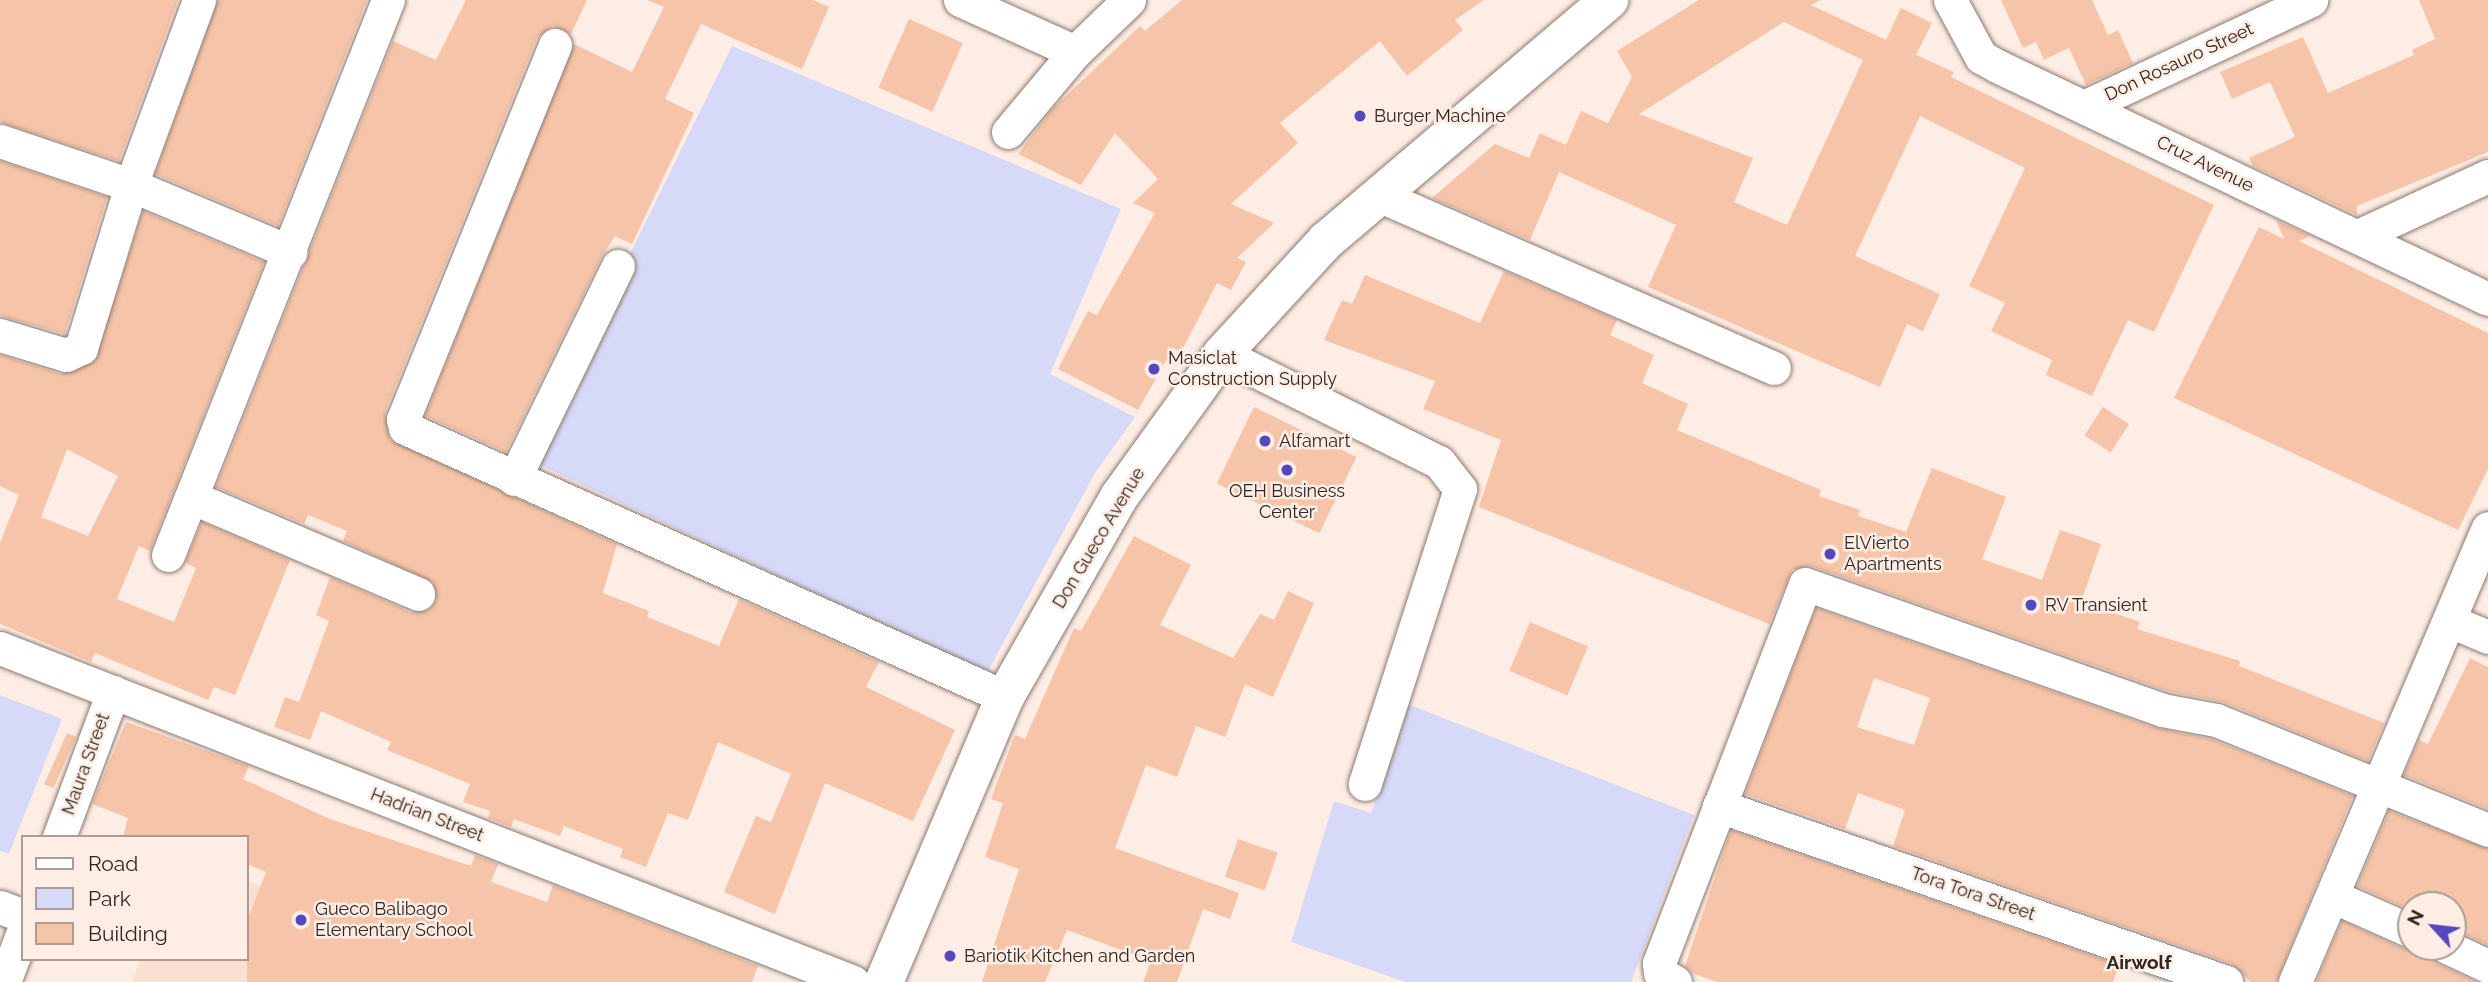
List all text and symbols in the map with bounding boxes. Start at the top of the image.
street label: Don Rosauro Street [2101,18,2257,106]
place label: Burger Machine [1374,105,1506,127]
marker: Burger Machine [1352,108,1368,124]
street label: Cruz Avenue [2153,131,2257,197]
place label: Masiclat Construction Supply [1168,348,1337,390]
marker: Masiclat Construction Supply [1146,361,1162,377]
place label: Alfamart [1279,430,1350,452]
marker: Alfamart [1257,433,1273,449]
marker: OEH Business Center [1279,462,1295,478]
street label: Don Gueco Avenue [1048,463,1150,613]
place label: OEH Business Center [1229,481,1345,524]
place label: ElVierto Apartments [1844,533,1942,576]
marker: ElVierto Apartments [1822,546,1838,562]
place label: RV Transient [2045,594,2149,616]
marker: RV Transient [2023,597,2039,613]
street label: Maura Street [58,710,114,818]
street label: Hadrian Street [367,784,487,846]
legend [21,835,248,961]
text: Road [88,851,138,876]
street label: Tora Tora Street [1908,863,2038,925]
text: Park [88,886,131,911]
north arrow [2397,891,2467,961]
place label: Gueco Balibago Elementary School [315,899,473,942]
text: N [2402,906,2428,929]
marker: Gueco Balibago Elementary School [293,912,309,928]
text: Building [88,921,168,946]
place label: Bariotik Kitchen and Garden [964,945,1195,967]
marker: Bariotik Kitchen and Garden [942,948,958,964]
district label: Airwolf [2106,952,2172,974]

